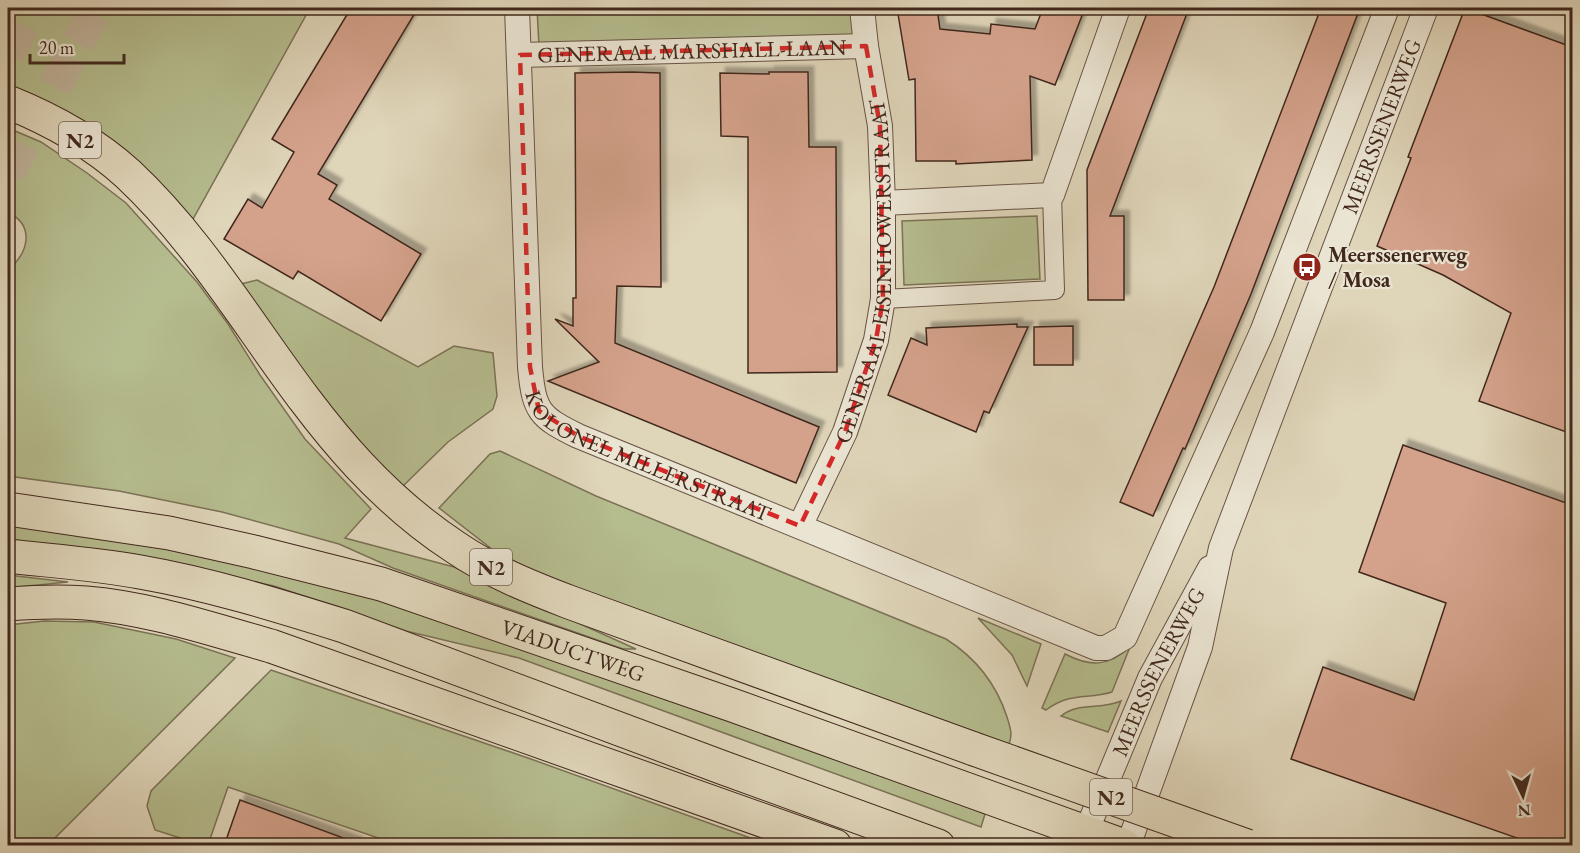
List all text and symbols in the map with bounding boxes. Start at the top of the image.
scale bar [30,27,124,65]
street label: GENERAAL MARSHALL-LAAN [537,32,847,69]
street label: MEERSSENERWEG [1335,35,1427,218]
text: 20 m [39,36,74,59]
street label: GENERAAL EISENHOWERSTRAAT [827,97,898,448]
road number: N2 [59,122,101,158]
place label: Meerssenerweg / Mosa [1328,240,1468,294]
bus stop icon: Meerssenerweg / Mosa [1291,251,1323,283]
street label: KOLONEL MILLERSTRAAT [519,387,775,528]
road number: N2 [470,549,512,585]
street label: MEERSSENERWEG [1105,582,1211,760]
street label: VIADUCTWEG [497,612,649,688]
north arrow [1493,766,1553,826]
road number: N2 [1090,779,1132,815]
text: N [1517,799,1532,821]

